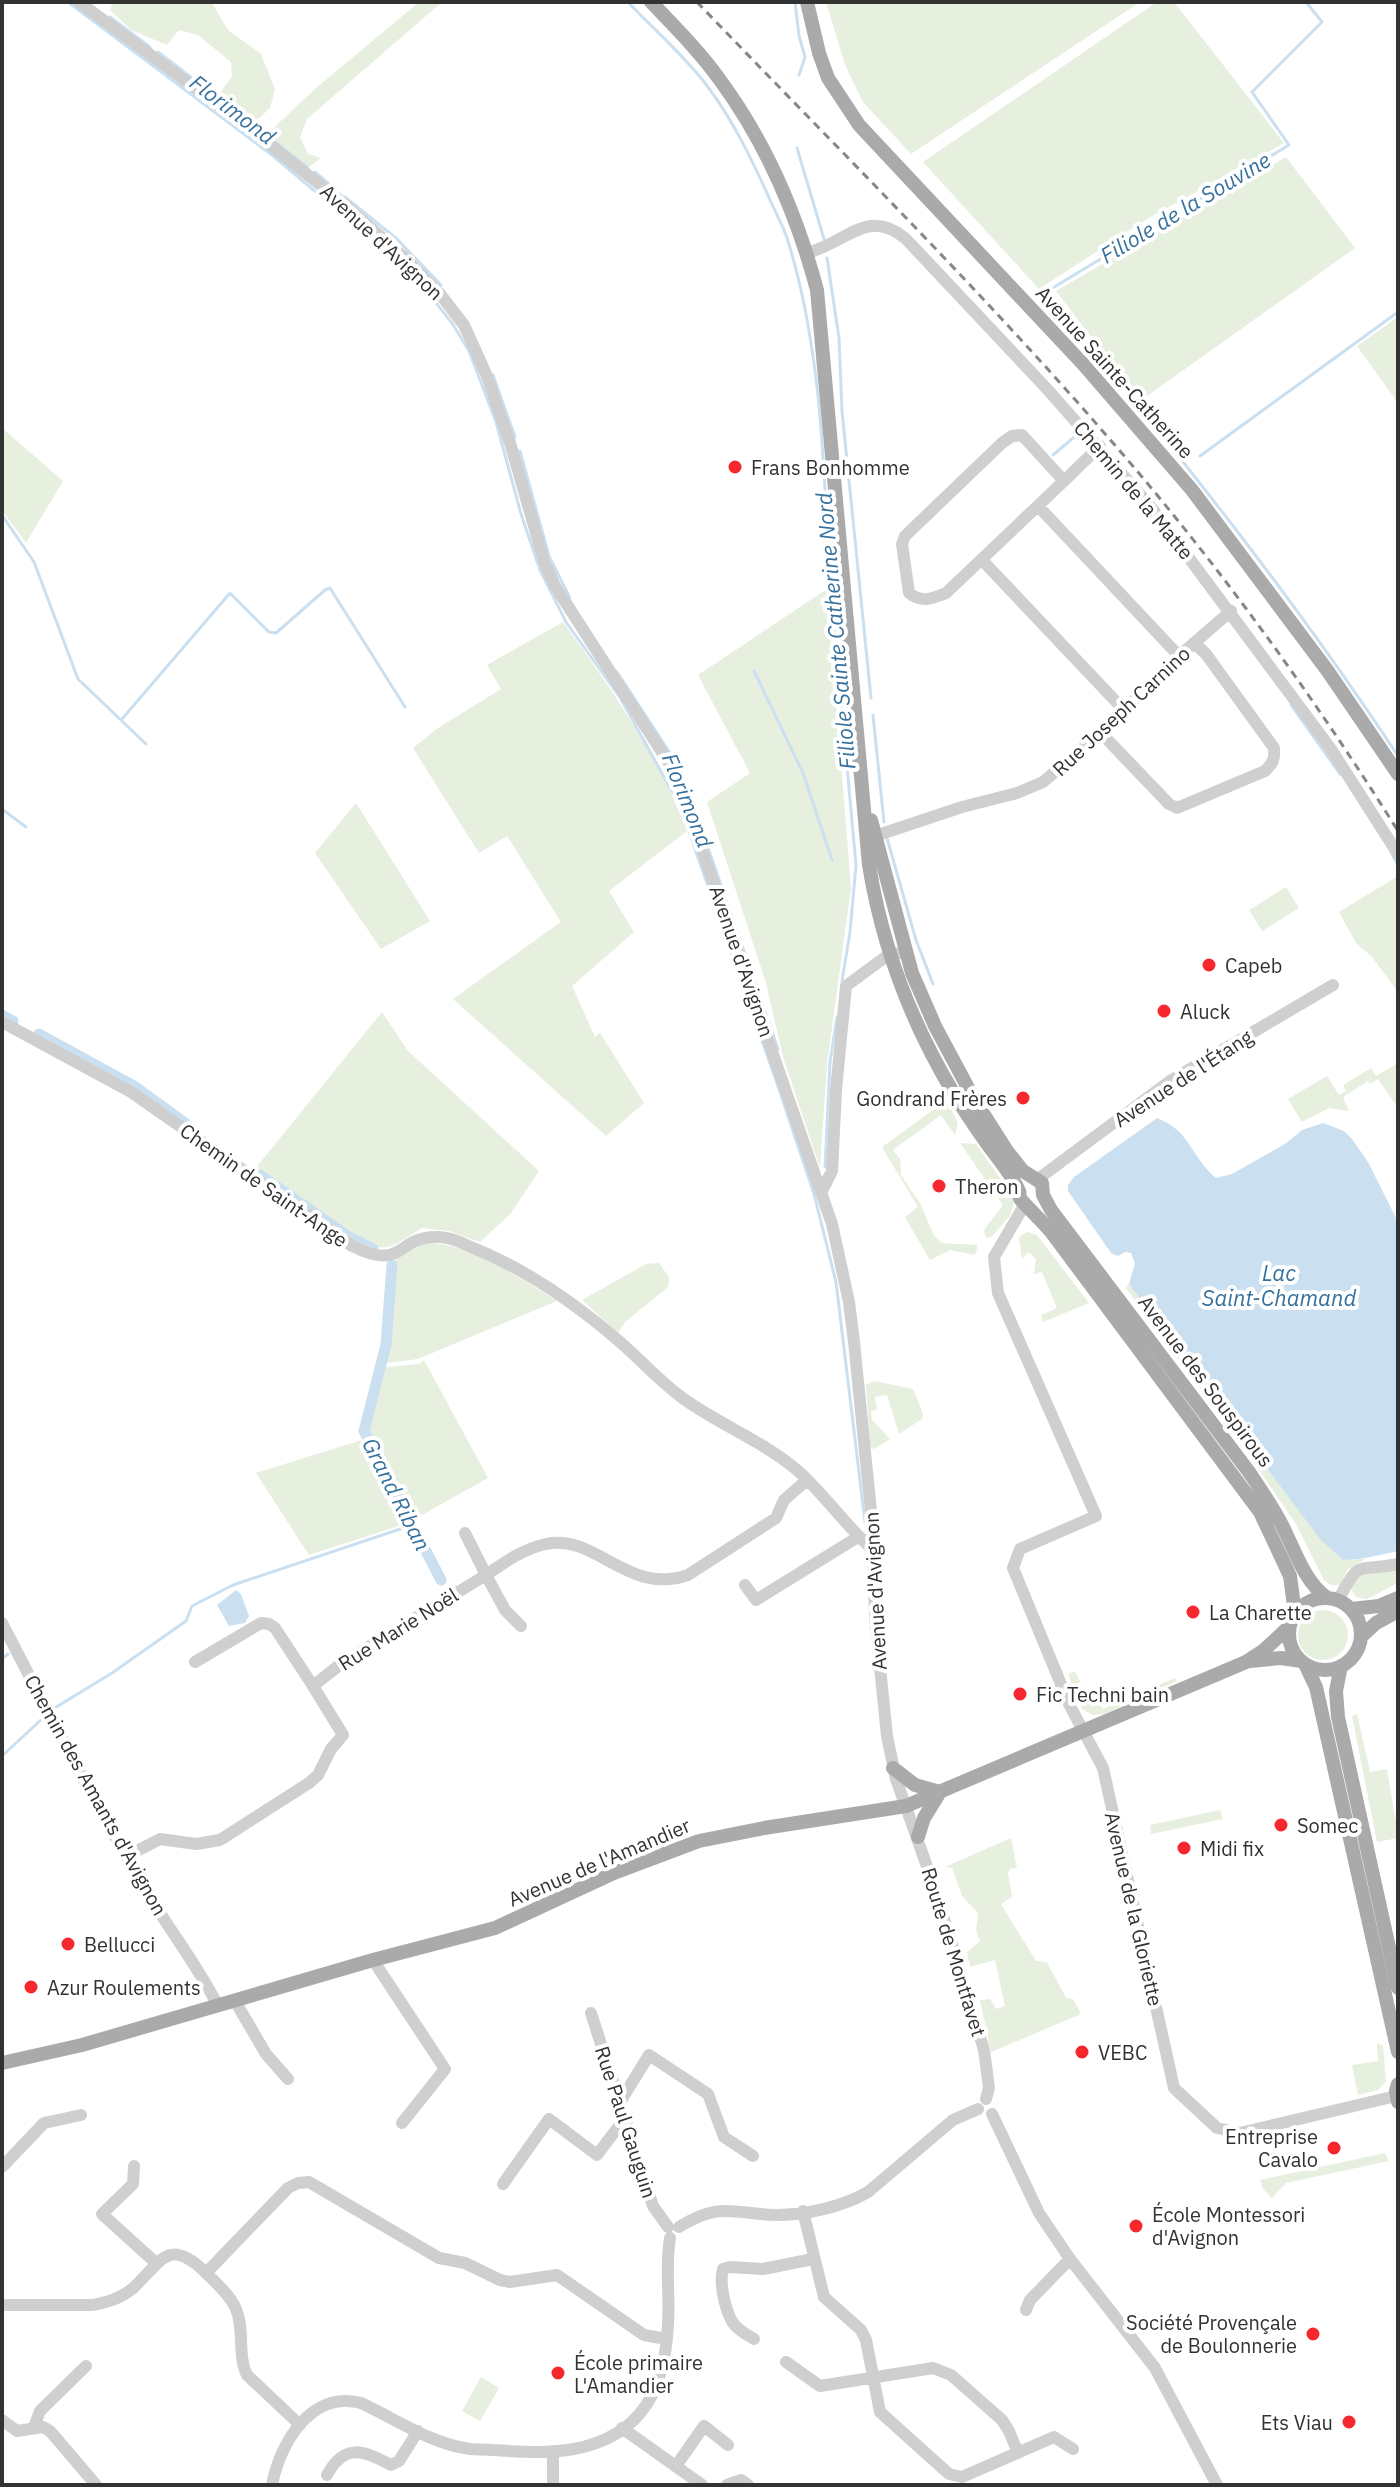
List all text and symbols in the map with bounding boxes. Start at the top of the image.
water label: Florimond [184,67,282,151]
water label: Filiole de la Souvine [1094,145,1276,269]
street label: Avenue d'Avignon [315,178,449,306]
street label: Avenue Sainte-Catherine [1030,280,1200,464]
street label: Chemin de la Matte [1068,415,1200,565]
place label: Frans Bonhomme [751,454,910,481]
marker: Frans Bonhomme [726,458,744,476]
water label: Filiole Sainte Catherine Nord [808,491,862,771]
street label: Rue Joseph Carnino [1046,640,1196,782]
water label: Florimond [656,748,720,852]
street label: Avenue d'Avignon [703,882,781,1040]
place label: Capeb [1225,952,1282,979]
marker: Capeb [1200,956,1218,974]
place label: Aluck [1180,998,1231,1025]
marker: Aluck [1155,1002,1173,1020]
street label: Avenue de l'Étang [1108,1023,1258,1133]
place label: Gondrand Frères [856,1085,1007,1112]
marker: Gondrand Frères [1014,1089,1032,1107]
street label: Chemin de Saint-Ange [175,1117,353,1253]
place label: Theron [955,1173,1019,1200]
marker: Theron [930,1177,948,1195]
water label: Lac Saint-Chamand [1202,1258,1356,1312]
street label: Avenue des Souspirous [1132,1290,1280,1472]
water label: Grand Riban [356,1433,438,1555]
street label: Avenue d'Avignon [857,1511,893,1671]
street label: Rue Marie Noël [333,1581,463,1677]
place label: La Charette [1209,1599,1312,1626]
marker: La Charette [1184,1603,1202,1621]
street label: Chemin des Amants d'Avignon [18,1670,174,1920]
place label: Fic Techni bain [1036,1681,1169,1708]
marker: Fic Techni bain [1011,1685,1029,1703]
street label: Avenue de la Gloriette [1099,1809,1169,2009]
street label: Avenue de l'Amandier [504,1811,694,1913]
place label: Somec [1297,1812,1358,1839]
marker: Somec [1272,1816,1290,1834]
place label: Midi fix [1200,1835,1264,1862]
marker: Midi fix [1175,1839,1193,1857]
street label: Route de Montfavet [915,1864,993,2040]
place label: Bellucci [84,1931,155,1958]
marker: Bellucci [59,1935,77,1953]
place label: Azur Roulements [47,1974,201,2001]
marker: Azur Roulements [22,1978,40,1996]
place label: VEBC [1098,2039,1147,2066]
street label: Rue Paul Gauguin [589,2043,663,2201]
marker: VEBC [1073,2043,1091,2061]
place label: Entreprise Cavalo [1225,2123,1318,2173]
marker: Entreprise Cavalo [1325,2139,1343,2157]
place label: École Montessori d'Avignon [1152,2201,1305,2251]
marker: École Montessori d'Avignon [1127,2217,1145,2235]
place label: Société Provençale de Boulonnerie [1126,2309,1297,2359]
marker: Société Provençale de Boulonnerie [1304,2325,1322,2343]
place label: École primaire L'Amandier [574,2349,703,2399]
marker: École primaire L'Amandier [549,2364,567,2382]
place label: Ets Viau [1261,2409,1333,2436]
marker: Ets Viau [1340,2413,1358,2431]

